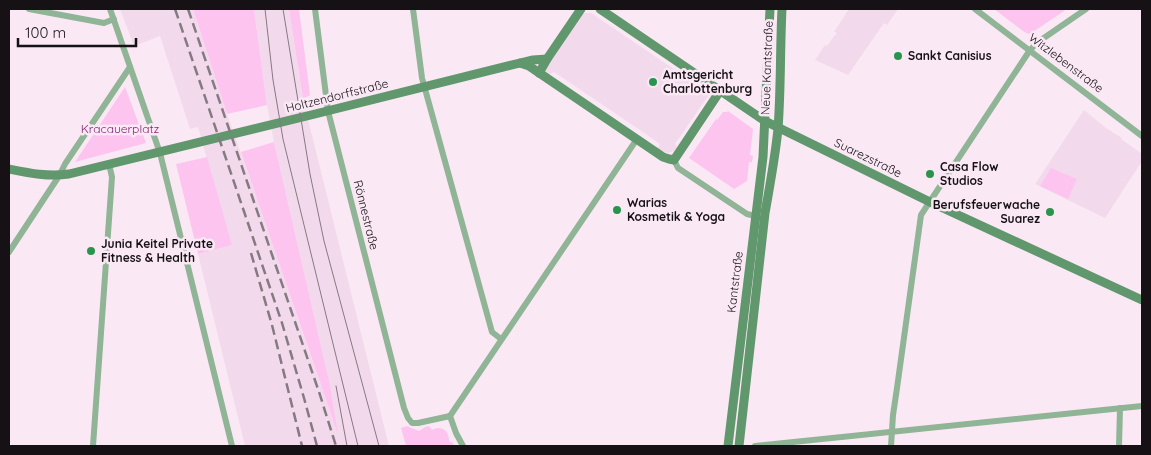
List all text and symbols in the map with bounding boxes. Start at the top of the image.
scale bar [18,15,135,47]
street label: Neue Kantstraße [757,20,776,115]
text: 100 m [25,23,66,42]
street label: Witzlebenstraße [1026,30,1107,96]
place label: Sankt Canisius [908,48,992,63]
marker: Sankt Canisius [892,50,904,62]
place label: Amtsgericht Charlottenburg [663,67,752,96]
street label: Holtzendorffstraße [284,75,390,116]
marker: Amtsgericht Charlottenburg [647,76,659,88]
park label: Kracauerplatz [81,121,159,136]
street label: Suarezstraße [832,135,905,180]
place label: Casa Flow Studios [940,159,998,188]
marker: Casa Flow Studios [924,168,936,180]
street label: Rönnestraße [351,178,382,252]
place label: Warias Kosmetik & Yoga [627,195,725,224]
place label: Berufsfeuerwache Suarez [933,197,1040,226]
marker: Warias Kosmetik & Yoga [611,204,623,216]
marker: Berufsfeuerwache Suarez [1044,206,1056,218]
place label: Junia Keitel Private Fitness & Health [101,236,213,265]
marker: Junia Keitel Private Fitness & Health [85,245,97,257]
street label: Kantstraße [723,250,746,314]

